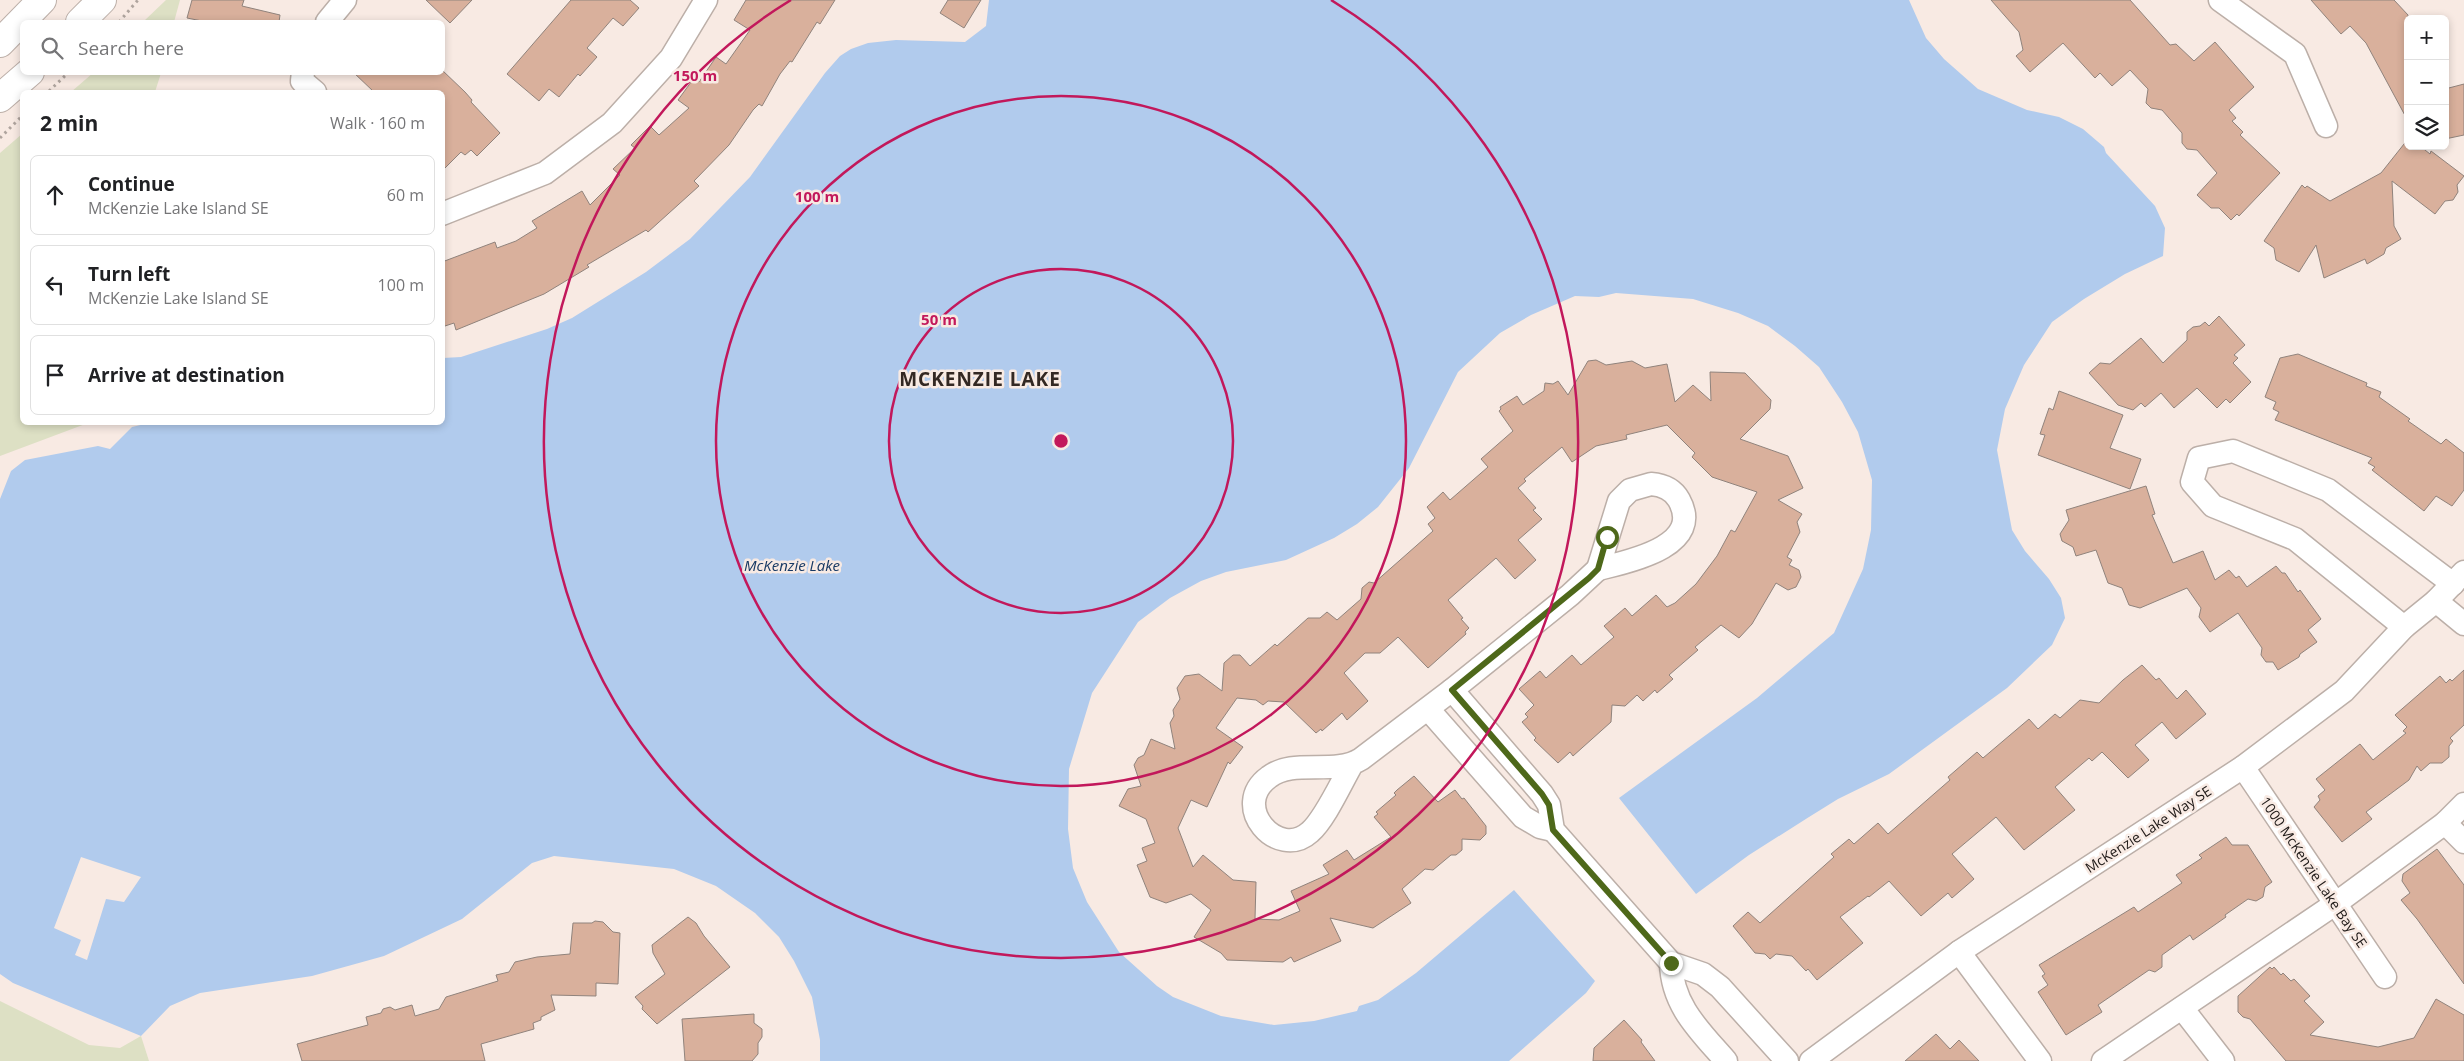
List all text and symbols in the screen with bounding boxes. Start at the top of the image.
map controls [2404,15,2449,150]
button: + [2404,15,2449,60]
search box [20,20,445,75]
icon: search [38,34,66,62]
text: Search here [78,35,184,61]
button: − [2404,60,2449,105]
text: 150 m [673,65,717,85]
button: layers [2404,105,2449,150]
text: 2 min [40,109,98,137]
text: Walk · 160 m [330,112,425,134]
text: Continue [88,171,175,197]
icon: ahead [41,181,69,209]
text: 60 m [387,184,424,206]
text: 100 m [795,186,839,206]
text: McKenzie Lake Island SE [88,197,269,219]
text: Turn left [88,261,170,287]
icon: left [41,271,69,299]
text: 100 m [378,274,424,296]
text: McKenzie Lake Island SE [88,287,269,309]
text: 50 m [921,309,957,329]
icon: arrive [41,361,69,389]
text: Arrive at destination [88,362,285,388]
district label: MCKENZIE LAKE [899,366,1061,392]
centre of rings [1052,432,1070,450]
route start [1596,526,1619,549]
water label: McKenzie Lake [744,555,841,575]
street label: McKenzie Lake Way SE [2081,781,2215,877]
street label: 1000 McKenzie Lake Bay SE [2256,793,2372,951]
route end [1660,952,1683,975]

